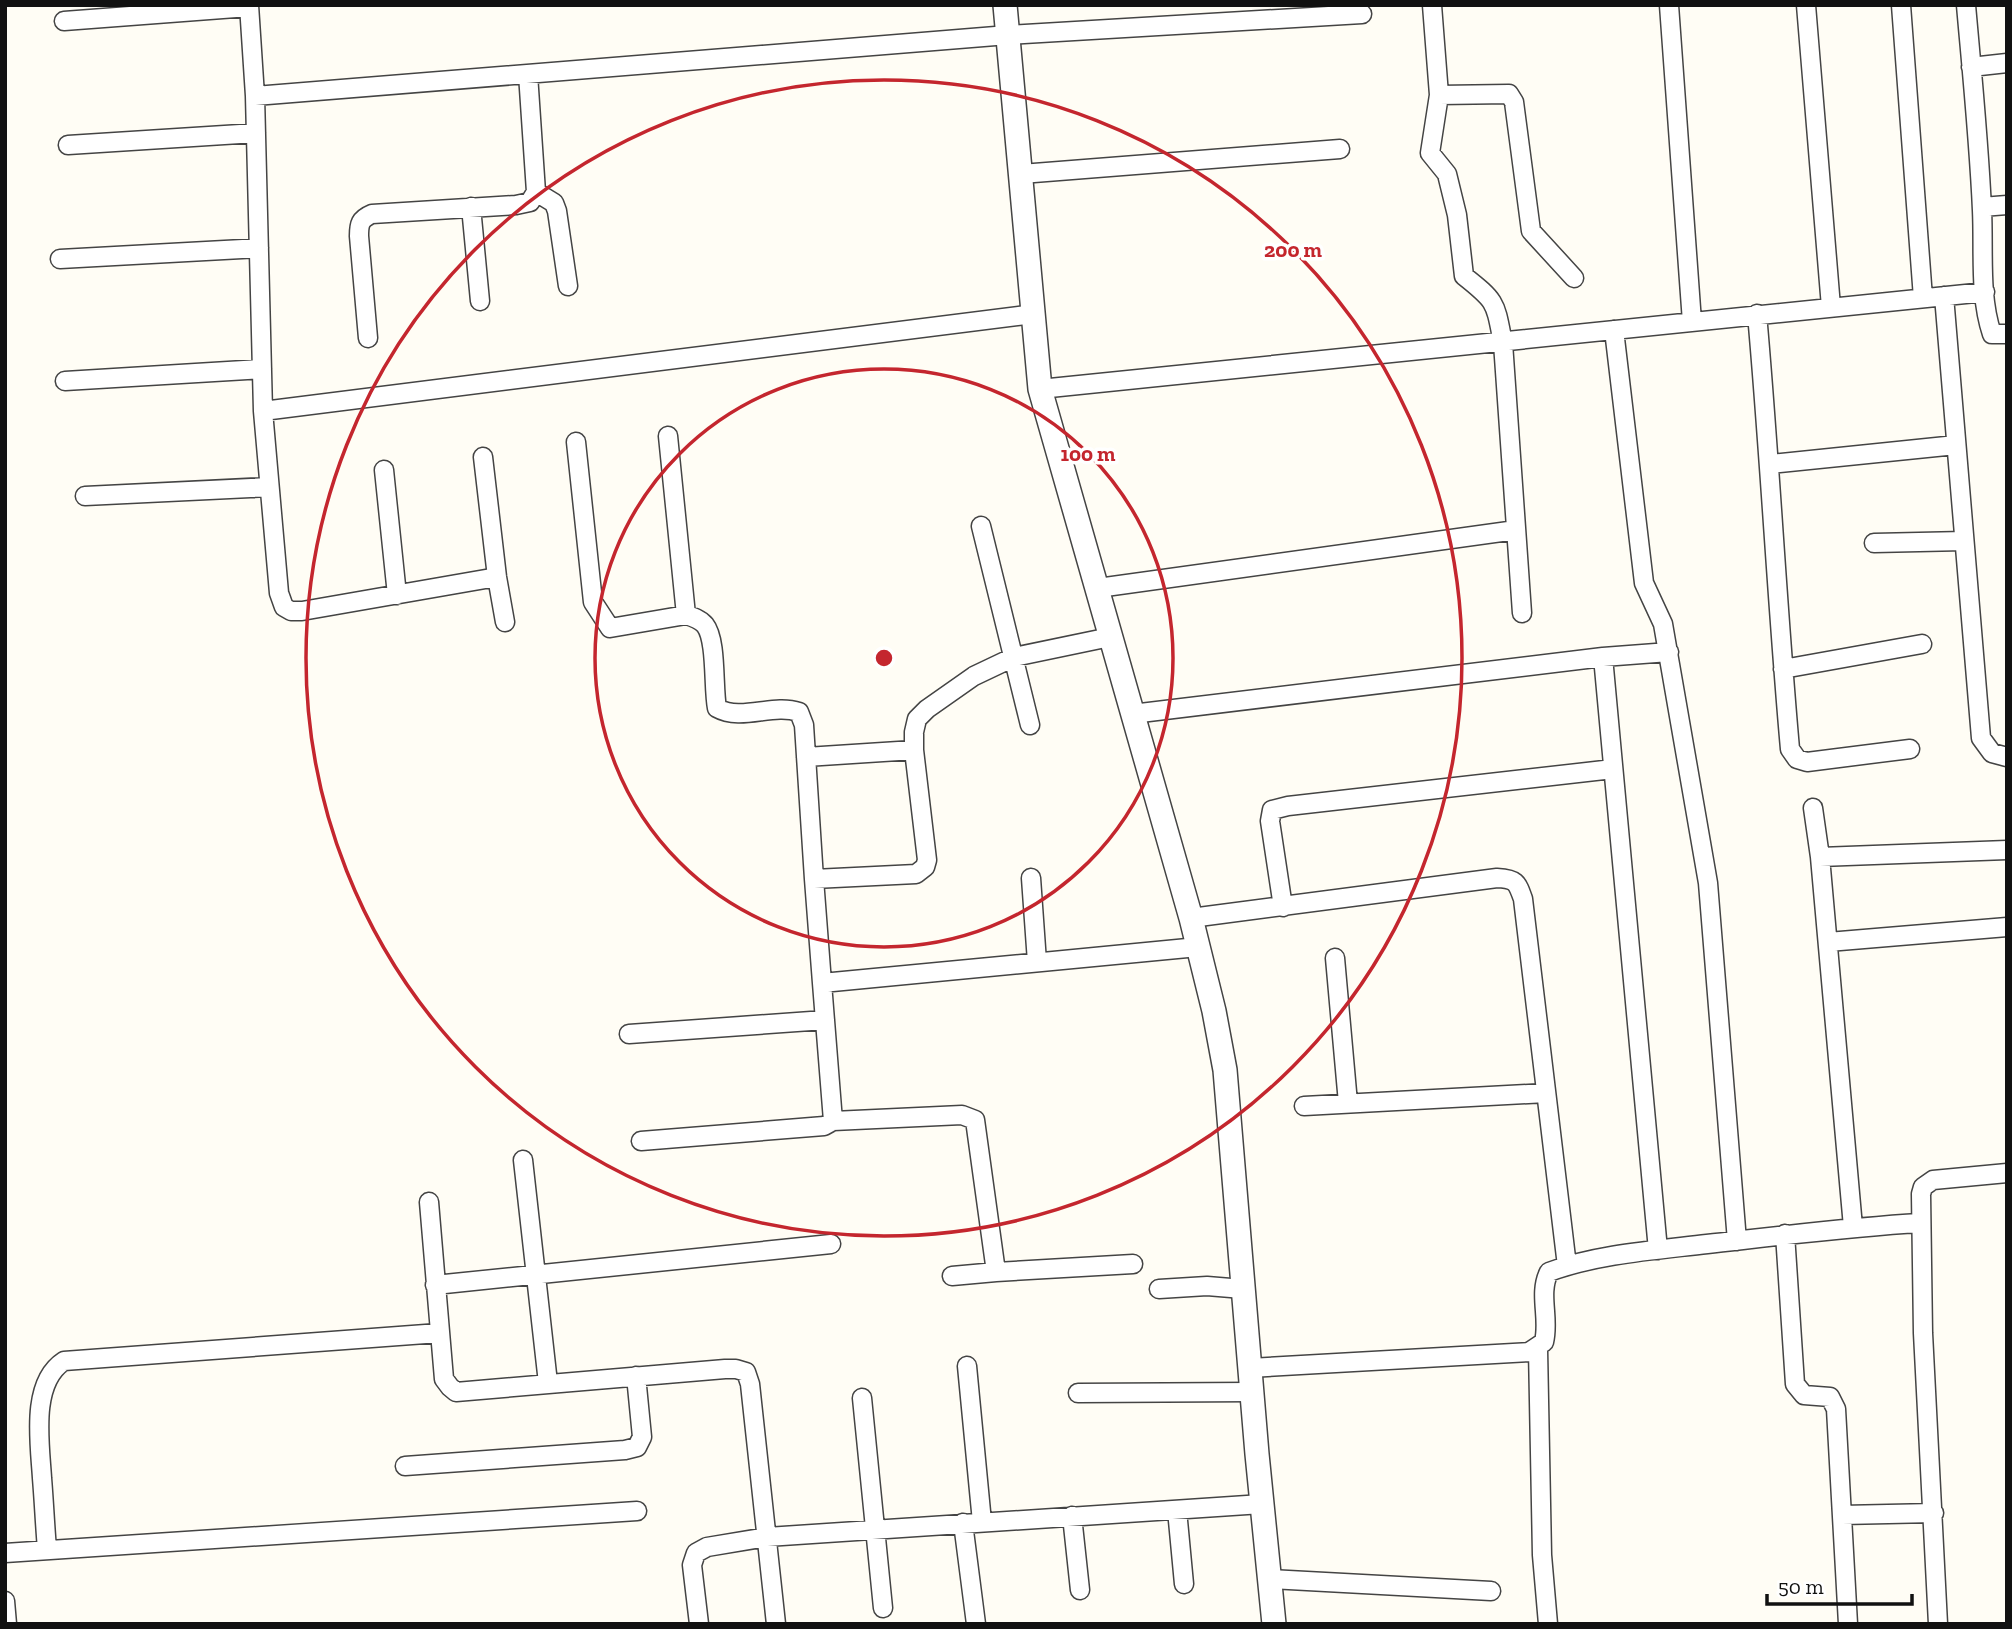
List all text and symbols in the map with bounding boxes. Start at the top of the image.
text: 200 m [1264,237,1322,262]
text: 100 m [1061,441,1116,466]
centre of rings [872,646,896,670]
scale bar [1767,1562,1912,1606]
text: 50 m [1778,1574,1824,1599]

